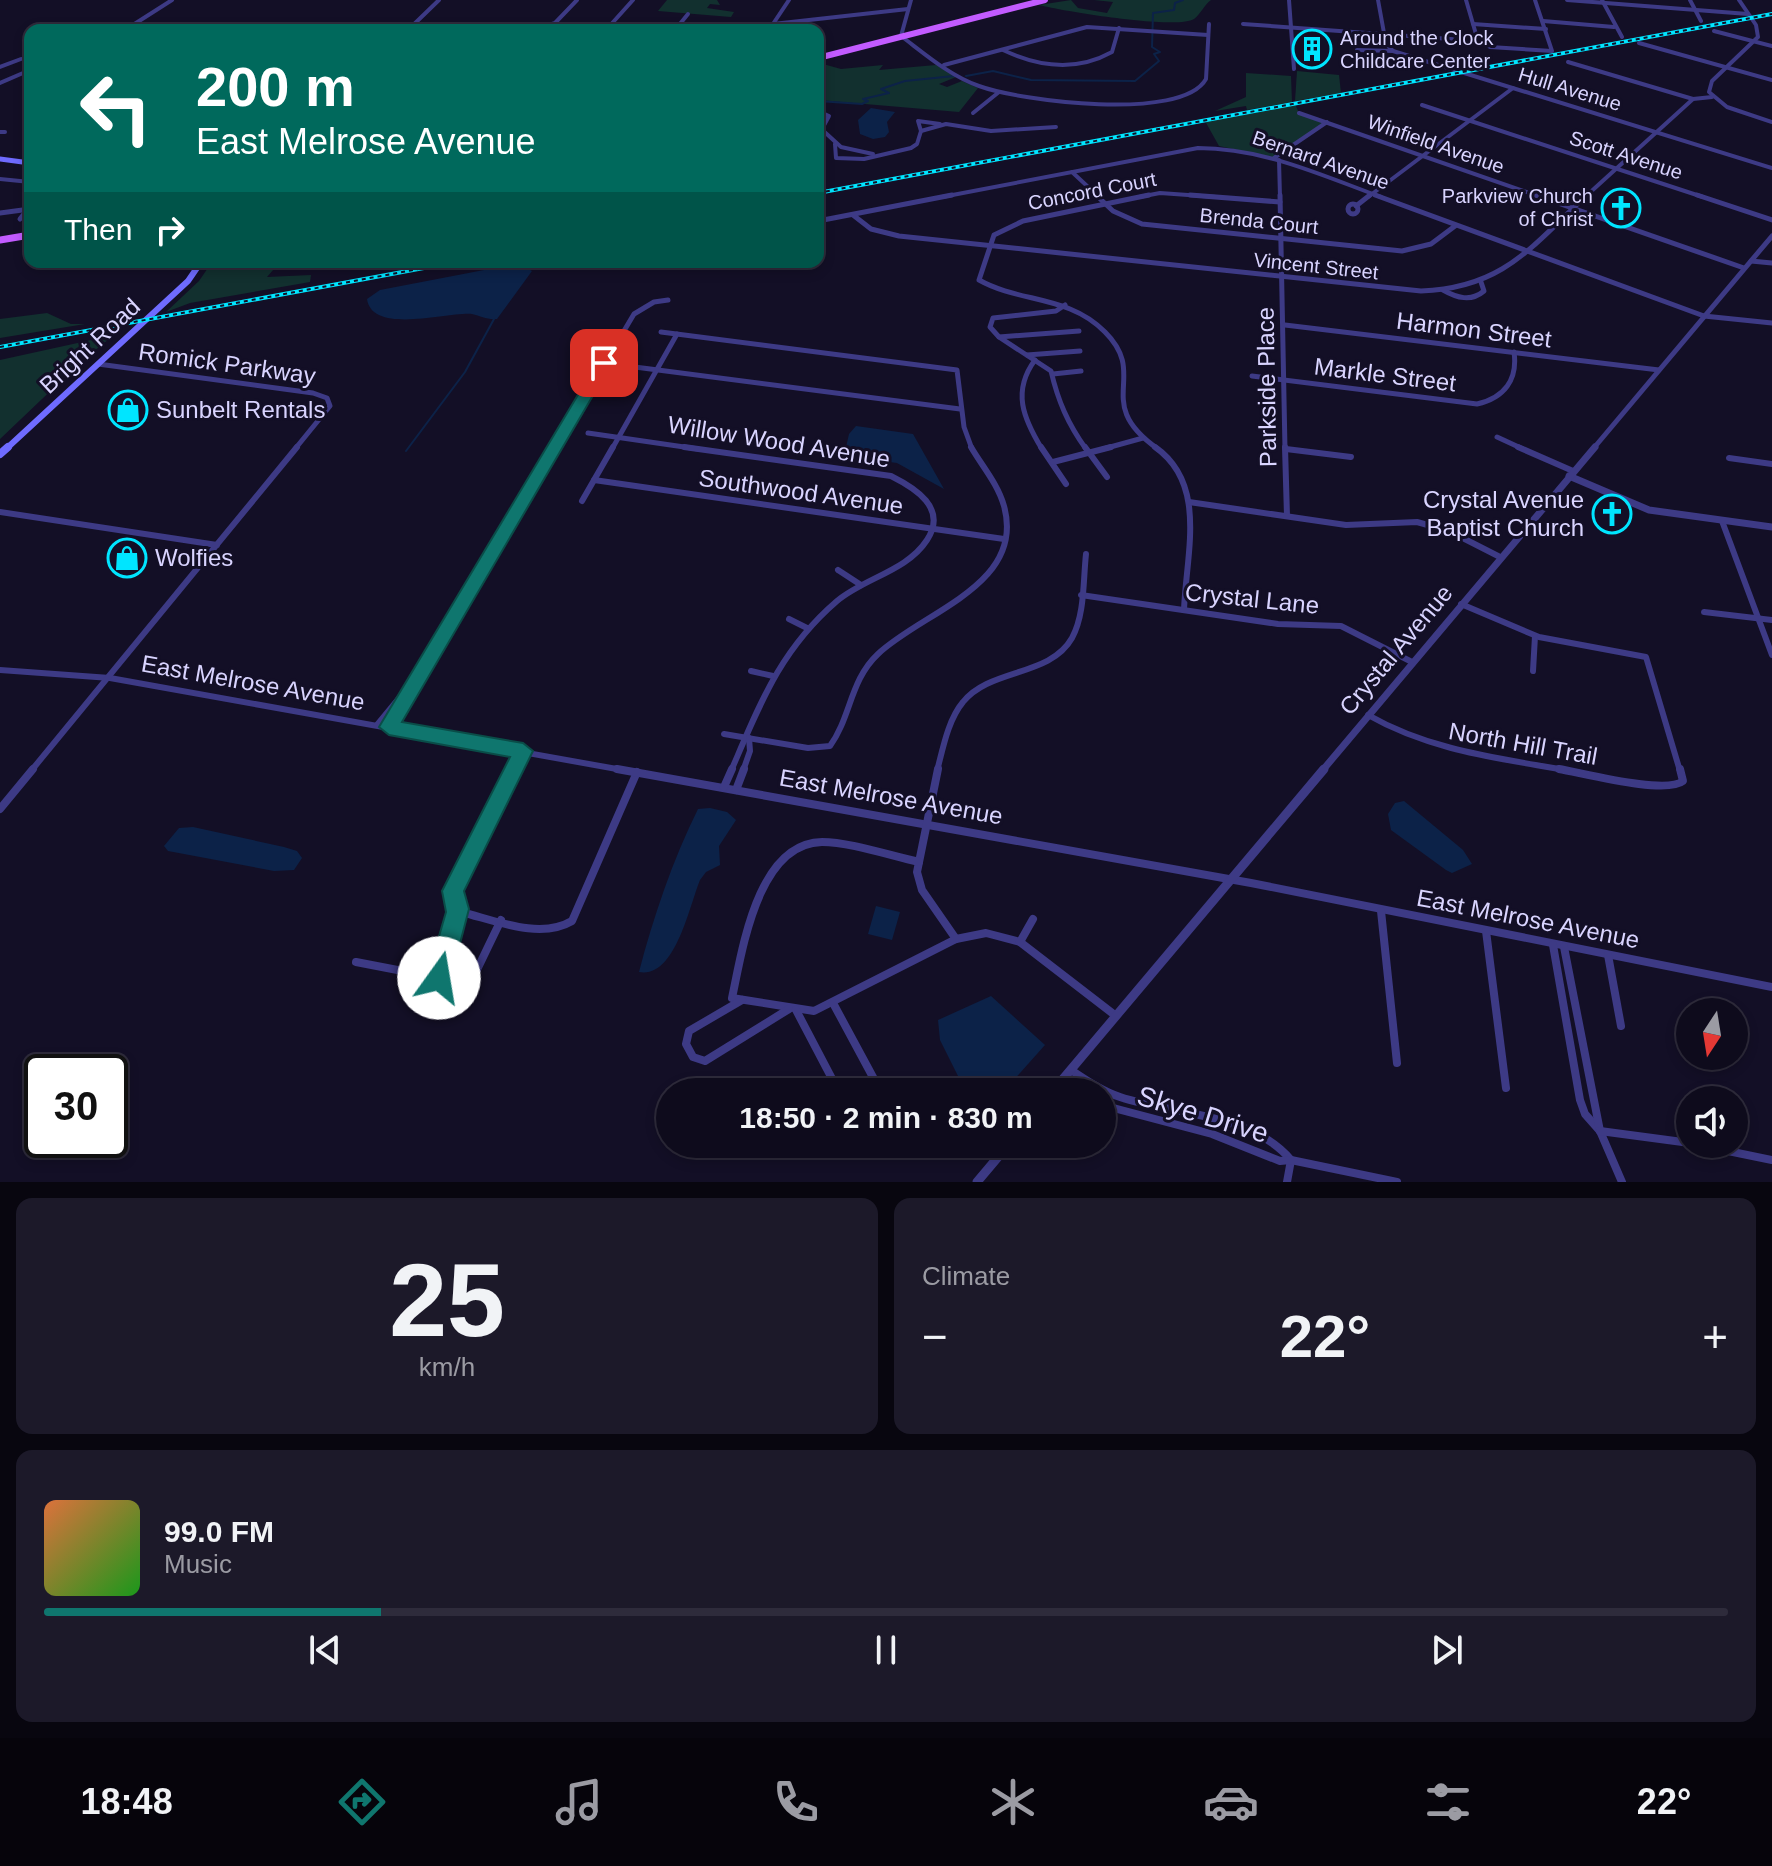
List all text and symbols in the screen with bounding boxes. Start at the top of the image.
place label: Around the Clock Childcare Center [1340,27,1494,72]
building icon: Around the Clock Childcare Center [1291,28,1333,70]
text: 200 m [196,55,355,118]
icon: left [64,56,168,160]
street label: Hull Avenue [1516,63,1624,115]
street label: Winfield Avenue [1365,110,1507,178]
text: East Melrose Avenue [196,121,536,162]
street label: Bernard Avenue [1250,126,1392,194]
street label: Scott Avenue [1567,126,1685,184]
street label: Concord Court [1026,168,1158,214]
place label: Parkview Church of Christ [1442,185,1593,230]
church icon: Parkview Church of Christ [1600,187,1642,229]
street label: Brenda Court [1199,204,1320,238]
icon: right [148,208,192,252]
text: Then [64,213,132,246]
street label: Vincent Street [1253,249,1380,284]
street label: Bright Road [34,293,145,399]
street label: Parkside Place [1252,307,1281,467]
street label: Harmon Street [1395,307,1553,352]
pin [570,329,638,397]
street label: Romick Parkway [137,338,317,389]
icon: arrive [582,341,626,385]
street label: Markle Street [1313,352,1458,397]
shop icon: Sunbelt Rentals [107,389,149,431]
place label: Sunbelt Rentals [156,396,325,423]
street label: Willow Wood Avenue [666,411,892,472]
street label: Southwood Avenue [697,464,905,519]
place label: Crystal Avenue Baptist Church [1423,486,1584,541]
church icon: Crystal Avenue Baptist Church [1591,493,1633,535]
shop icon: Wolfies [106,537,148,579]
place label: Wolfies [155,544,233,571]
street label: Crystal Lane [1184,578,1320,619]
street label: Crystal Avenue [1334,579,1458,720]
street label: East Melrose Avenue [139,650,367,715]
street label: North Hill Trail [1447,717,1600,770]
street label: East Melrose Avenue [777,764,1005,829]
street label: East Melrose Avenue [1414,884,1642,953]
position arrow [397,936,481,1020]
north arrow [1676,998,1748,1070]
map controls [1676,998,1748,1158]
speed limit sign: 30 [24,1054,128,1158]
street label: Skye Drive [1134,1080,1272,1149]
button: sound [1676,1086,1748,1158]
text: 18:50 · 2 min · 830 m [739,1101,1033,1134]
text: 25 [389,1242,505,1358]
text: Climate [922,1261,1010,1291]
text: 22° [1280,1303,1370,1370]
text: − [922,1312,948,1361]
text: + [1702,1312,1728,1361]
text: km/h [419,1352,475,1382]
text: 99.0 FM [164,1515,274,1548]
text: Music [164,1549,232,1579]
icon: previous [303,1628,347,1672]
icon: pause [864,1628,908,1672]
icon: next [1425,1628,1469,1672]
icon: directions [334,1774,390,1830]
icon: music [551,1774,607,1830]
icon: phone [768,1774,824,1830]
icon: climate [985,1774,1041,1830]
icon: car [1203,1774,1259,1830]
icon: filters [1420,1774,1476,1830]
text: 18:48 [81,1781,173,1822]
text: 22° [1637,1781,1691,1822]

